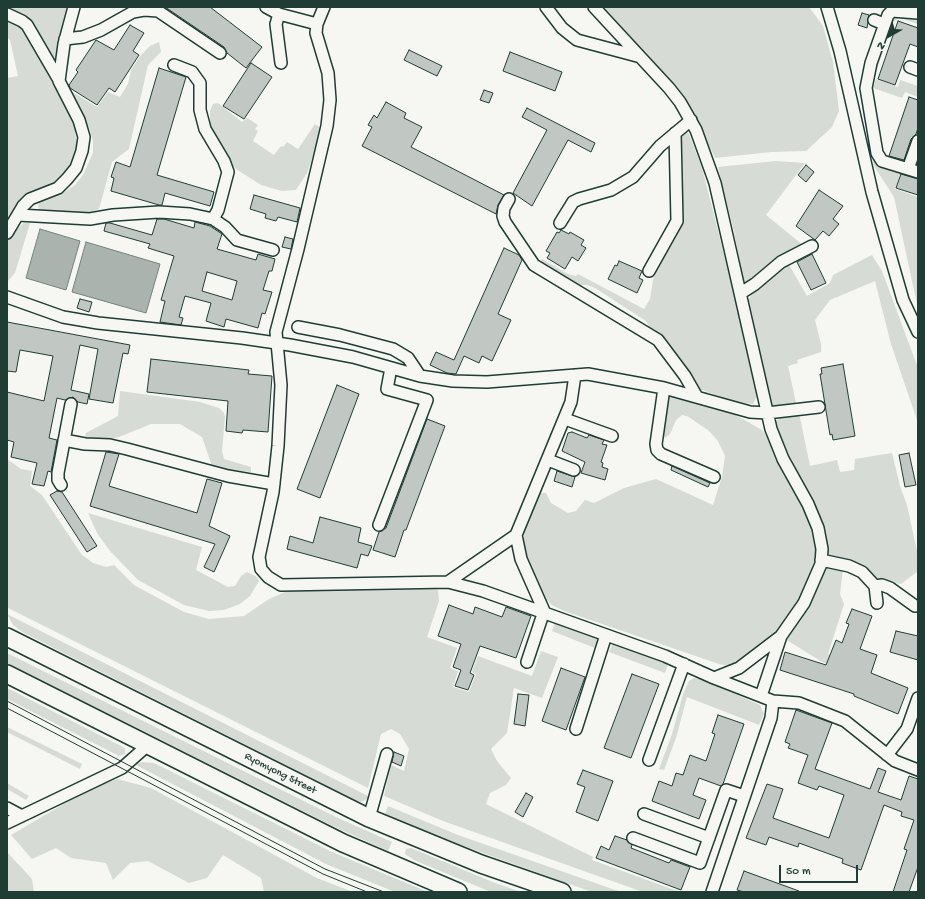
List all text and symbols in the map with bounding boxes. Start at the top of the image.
north arrow [869,16,909,56]
text: N [875,38,888,52]
street label: Ryomyong Street [242,750,318,798]
scale bar [781,857,860,883]
text: 50 m [786,865,811,879]

